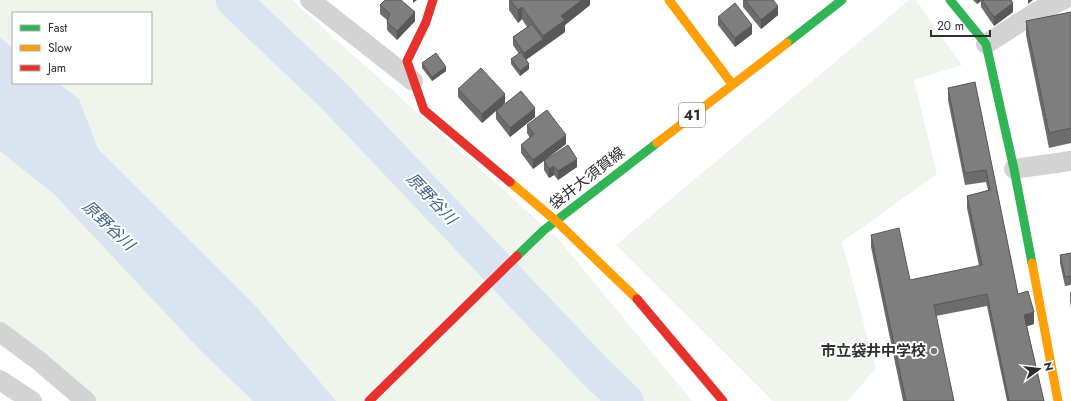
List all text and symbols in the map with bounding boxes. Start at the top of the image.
legend [12,12,152,84]
scale bar [931,12,990,38]
text: 20 m [937,17,964,35]
text: Fast [48,19,67,37]
text: Slow [48,39,73,57]
text: Jam [46,59,66,77]
road number: 41 [679,103,705,127]
street label: 袋井大須賀線 [545,142,629,214]
water label: 原野谷川 [401,167,464,231]
water label: 原野谷川 [77,195,141,257]
place label: 市立袋井中学校 [821,340,926,362]
marker: 市立袋井中学校 [929,346,939,356]
north arrow [1019,349,1059,389]
text: N [1040,360,1058,373]

